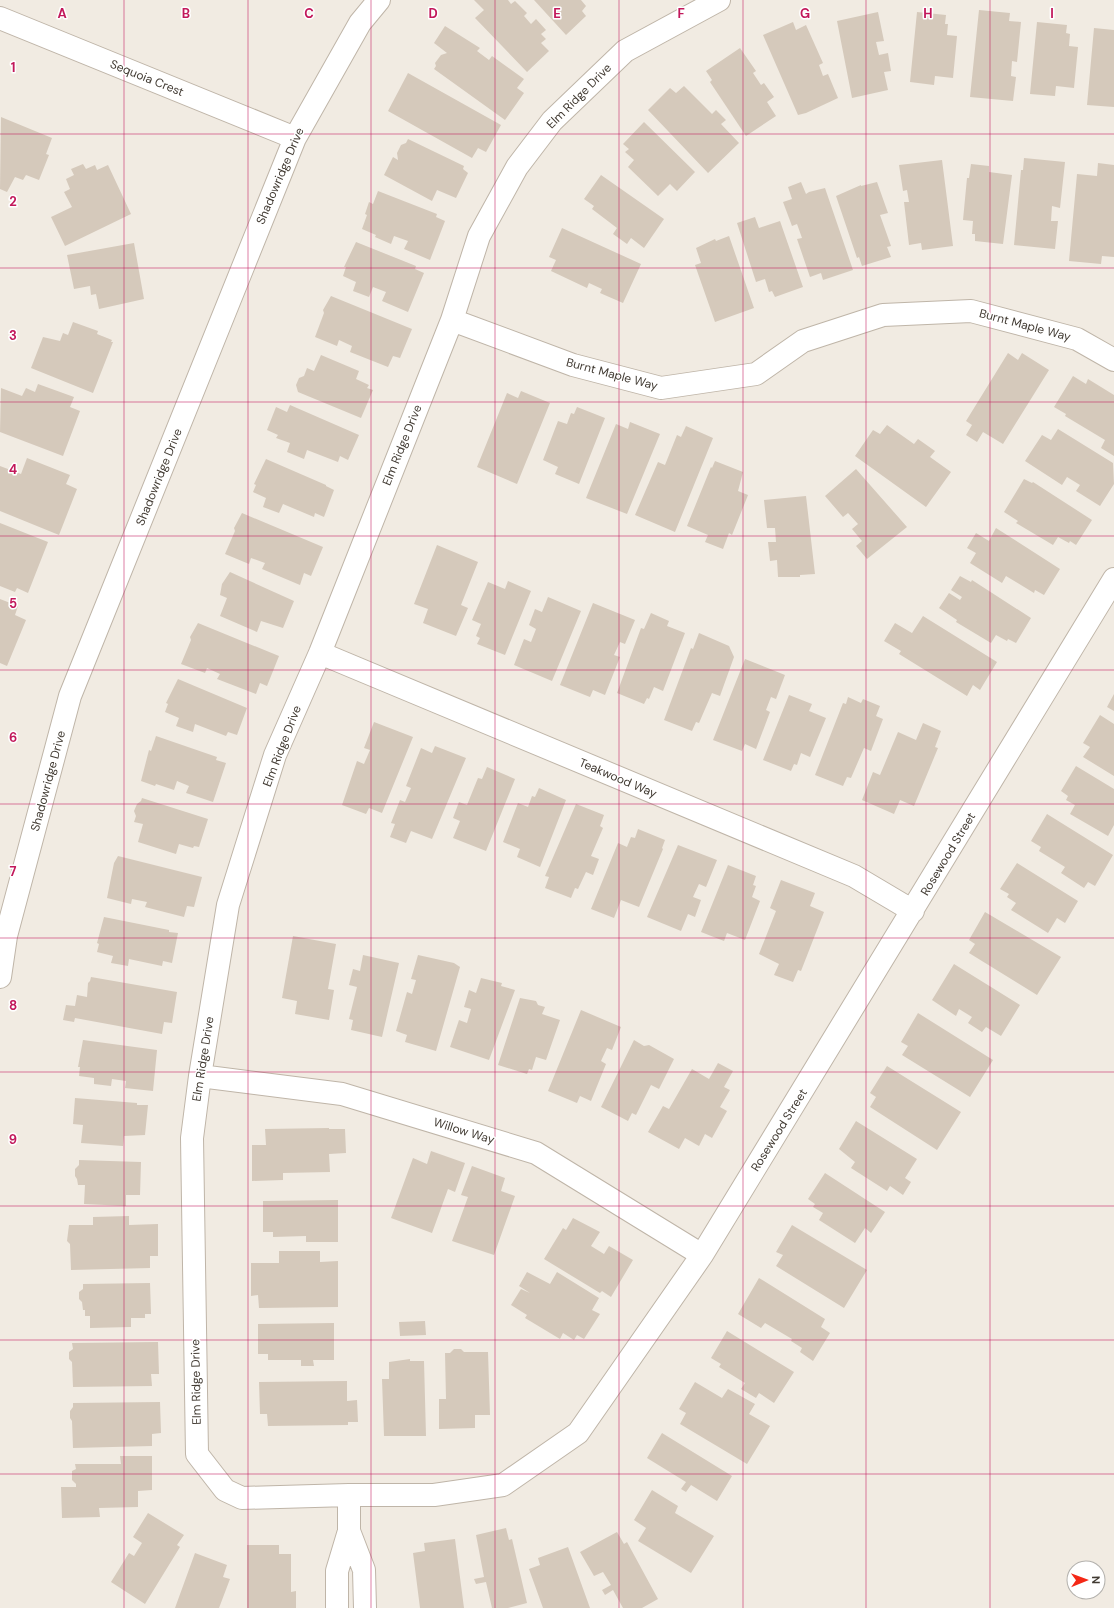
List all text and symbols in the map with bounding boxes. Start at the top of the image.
text: A [57,5,67,22]
text: B [182,5,190,22]
text: C [304,5,314,22]
text: D [428,5,438,22]
text: E [553,5,561,22]
text: F [677,5,685,22]
text: G [800,5,810,22]
text: H [923,5,933,22]
text: I [1050,5,1054,22]
street label: Sequoia Crest [108,56,186,100]
text: 1 [11,59,15,76]
street label: Elm Ridge Drive [543,60,615,132]
street label: Shadowridge Drive [252,125,308,227]
text: 2 [9,193,17,210]
street label: Burnt Maple Way [977,305,1073,345]
text: 3 [9,327,17,344]
street label: Burnt Maple Way [564,354,660,394]
street label: Elm Ridge Drive [379,402,426,488]
street label: Shadowridge Drive [132,426,186,528]
text: 4 [9,461,17,478]
text: 5 [9,595,17,612]
street label: Elm Ridge Drive [259,703,305,789]
text: 6 [9,729,17,746]
street label: Shadowridge Drive [27,729,69,833]
street label: Teakwood Way [577,754,660,802]
street label: Rosewood Street [917,809,979,899]
text: 7 [10,863,17,880]
text: 8 [9,997,17,1014]
street label: Elm Ridge Drive [188,1015,218,1103]
street label: Rosewood Street [747,1085,811,1174]
street label: Willow Way [431,1114,497,1148]
text: 9 [9,1131,17,1148]
street label: Elm Ridge Drive [187,1339,205,1425]
north arrow [1066,1560,1106,1600]
text: N [1089,1576,1103,1584]

